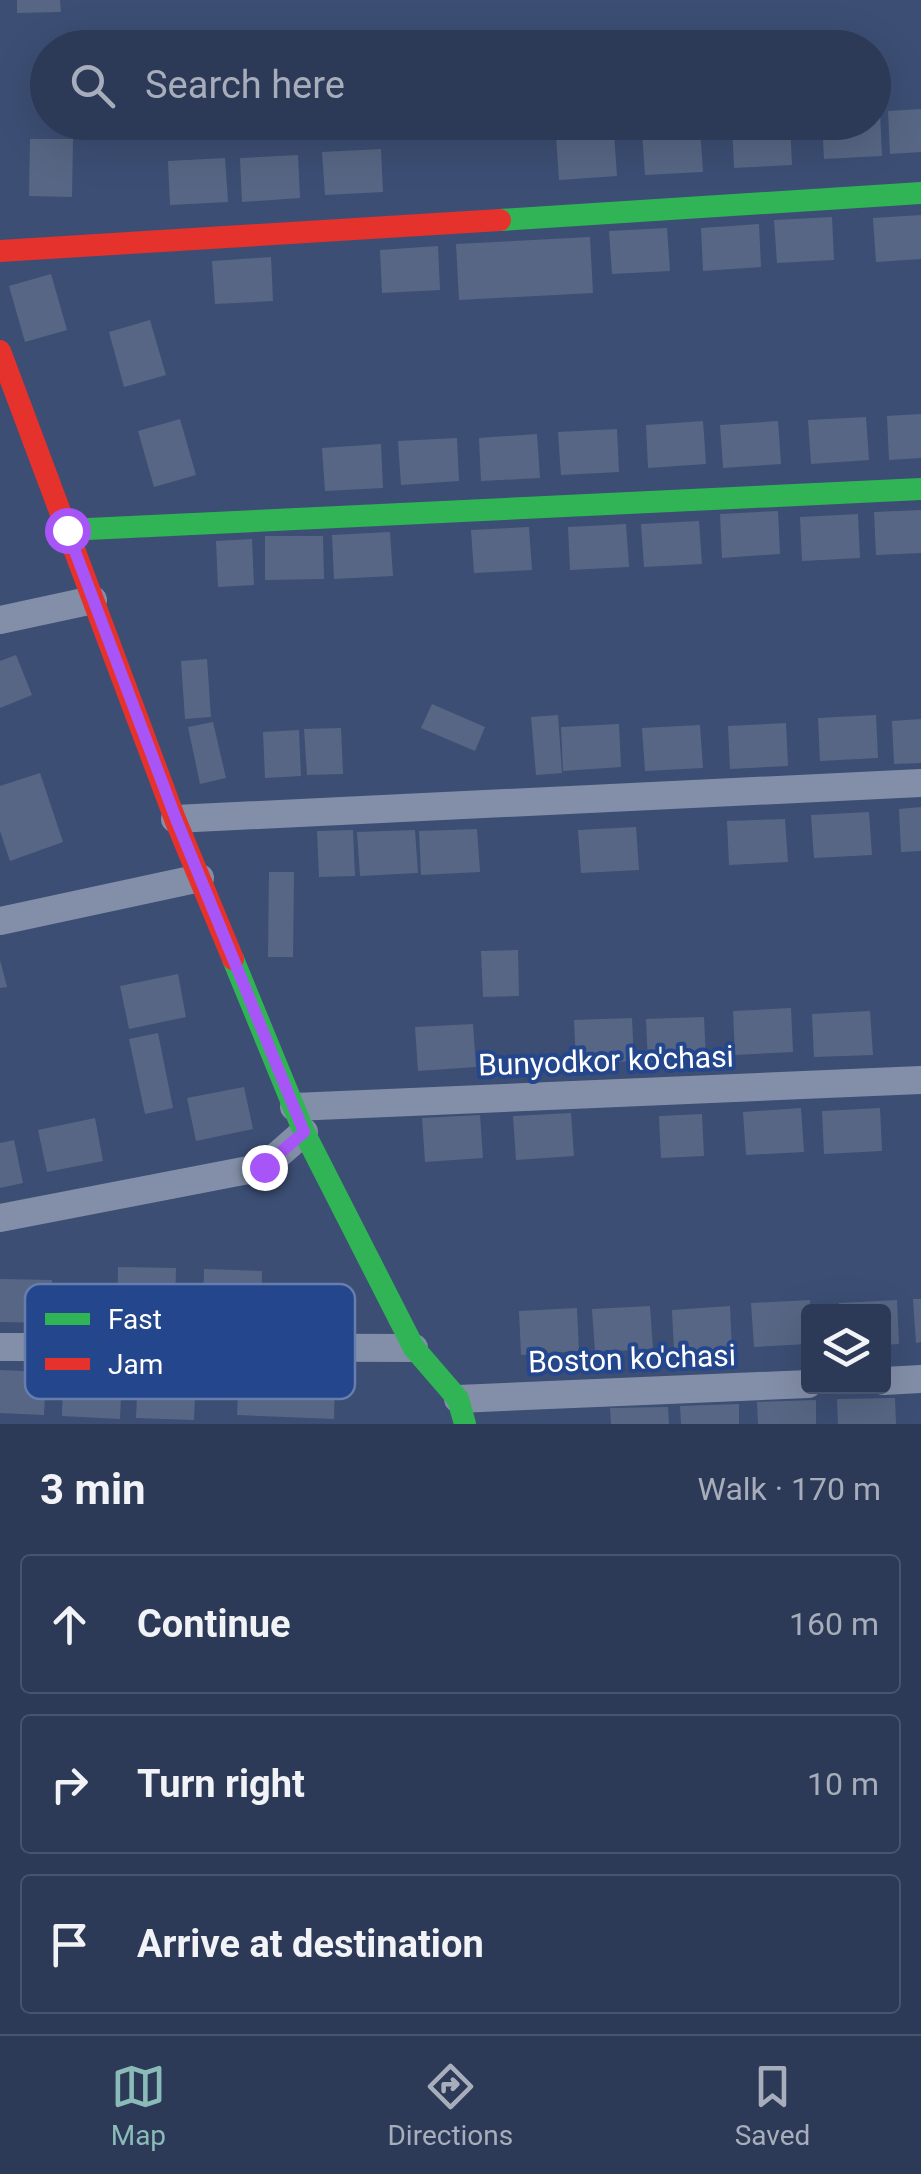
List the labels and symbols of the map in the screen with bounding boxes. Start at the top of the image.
route start [45,508,91,554]
street label: Bunyodkor ko'chasi [478,1039,734,1082]
route end [242,1145,288,1191]
legend [25,1284,355,1399]
text: Fast [108,1303,162,1336]
street label: Boston ko'chasi [527,1337,737,1380]
text: Jam [108,1348,163,1381]

